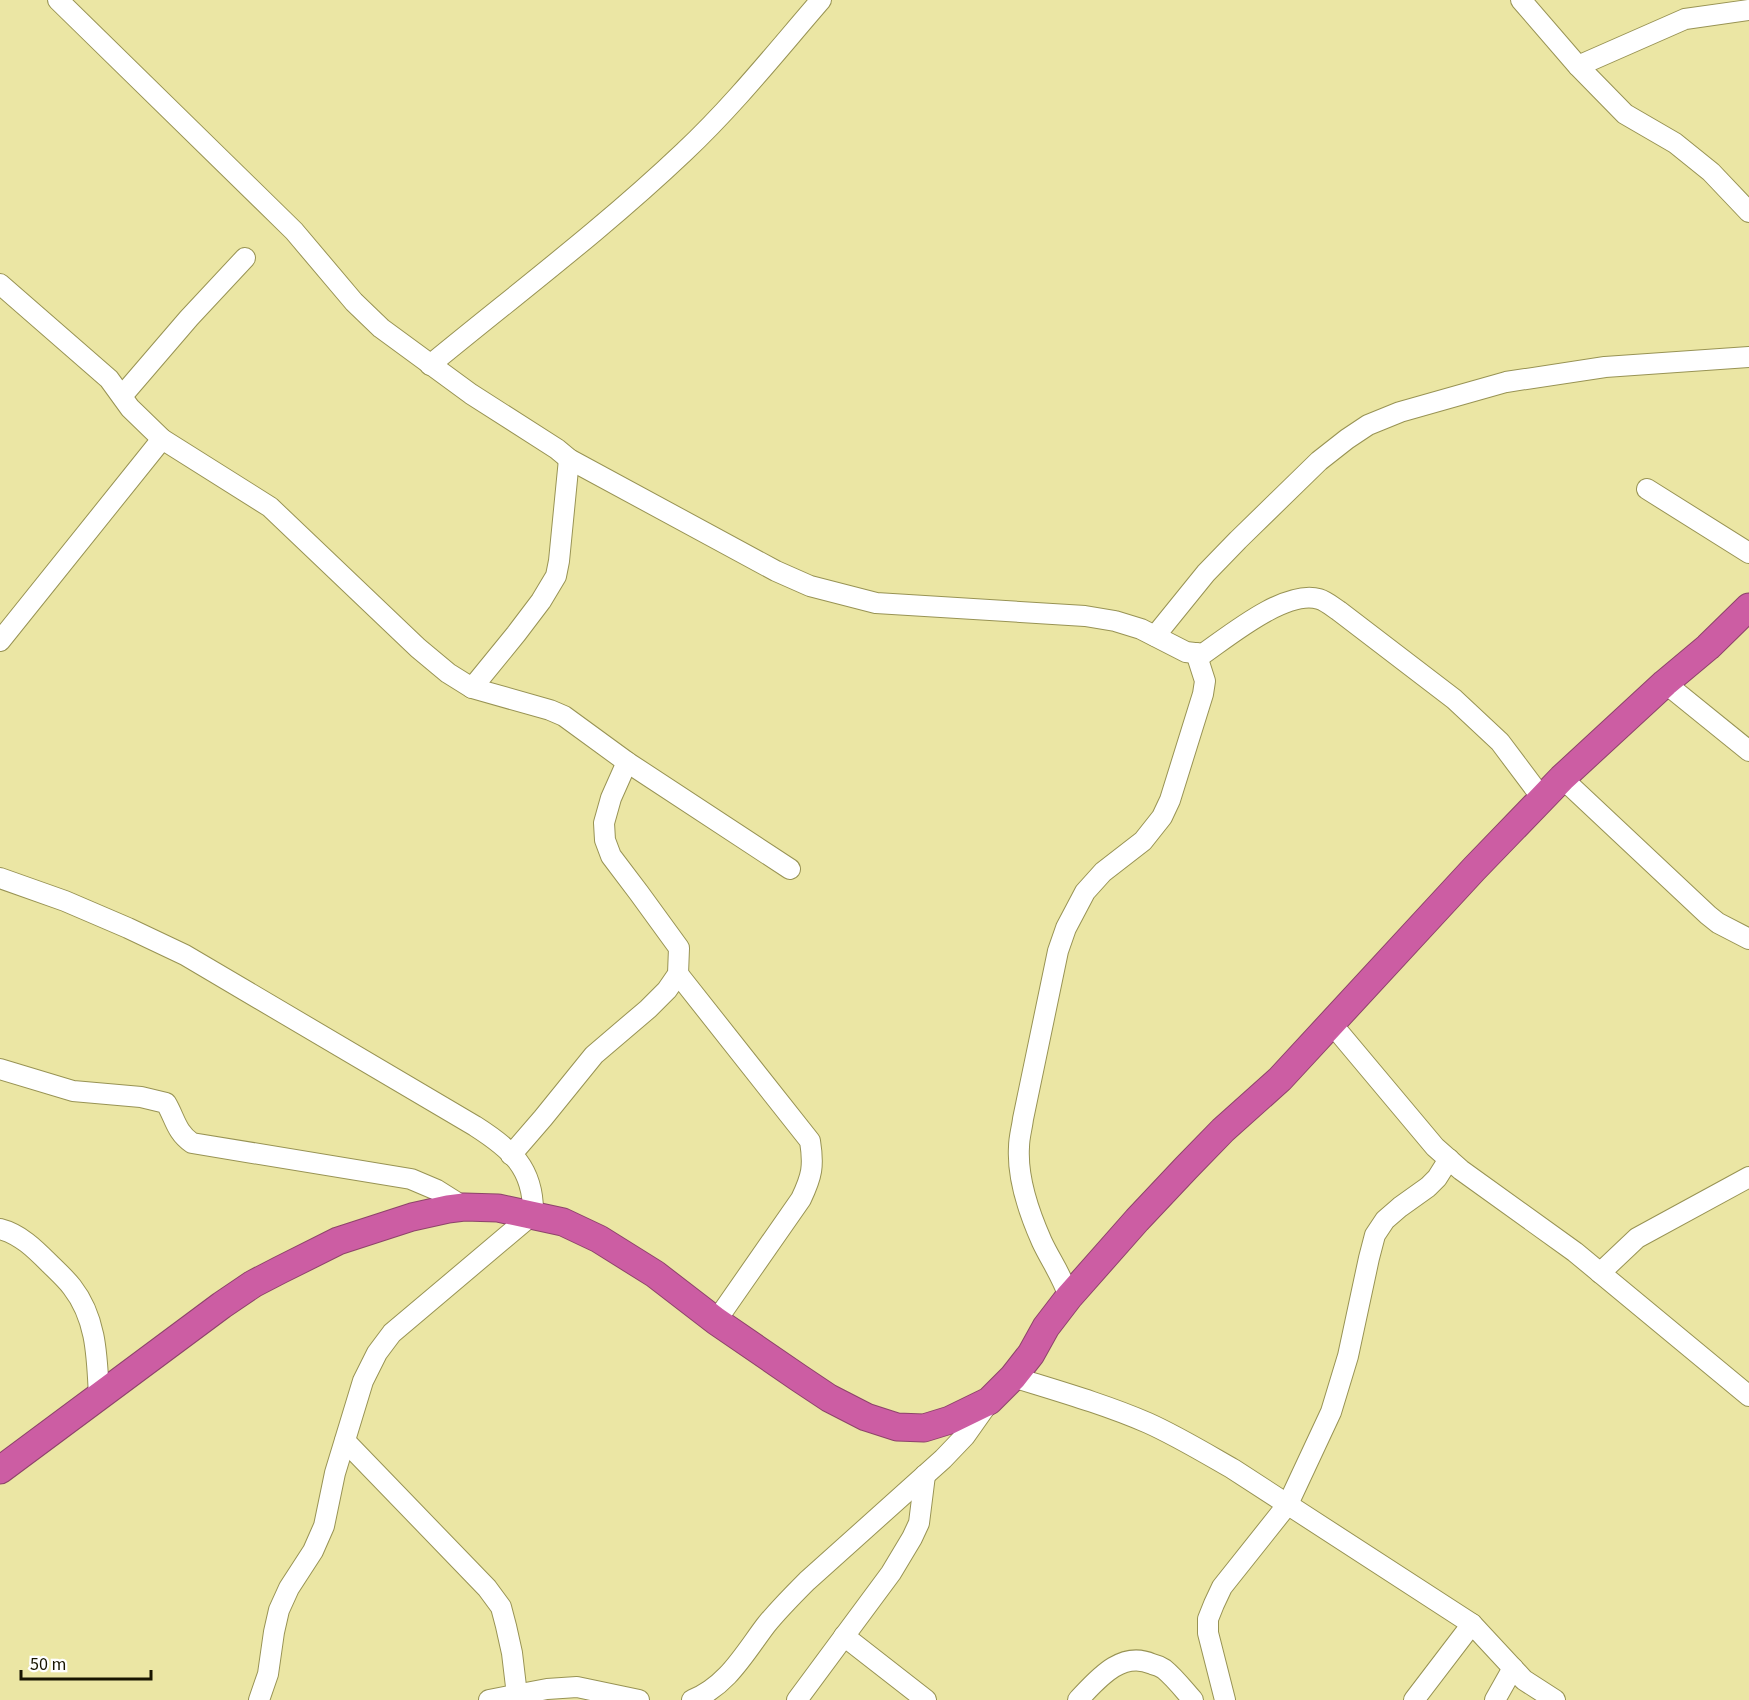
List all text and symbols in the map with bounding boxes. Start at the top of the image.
scale bar [21,1643,152,1681]
text: 50 m [30,1652,66,1677]

